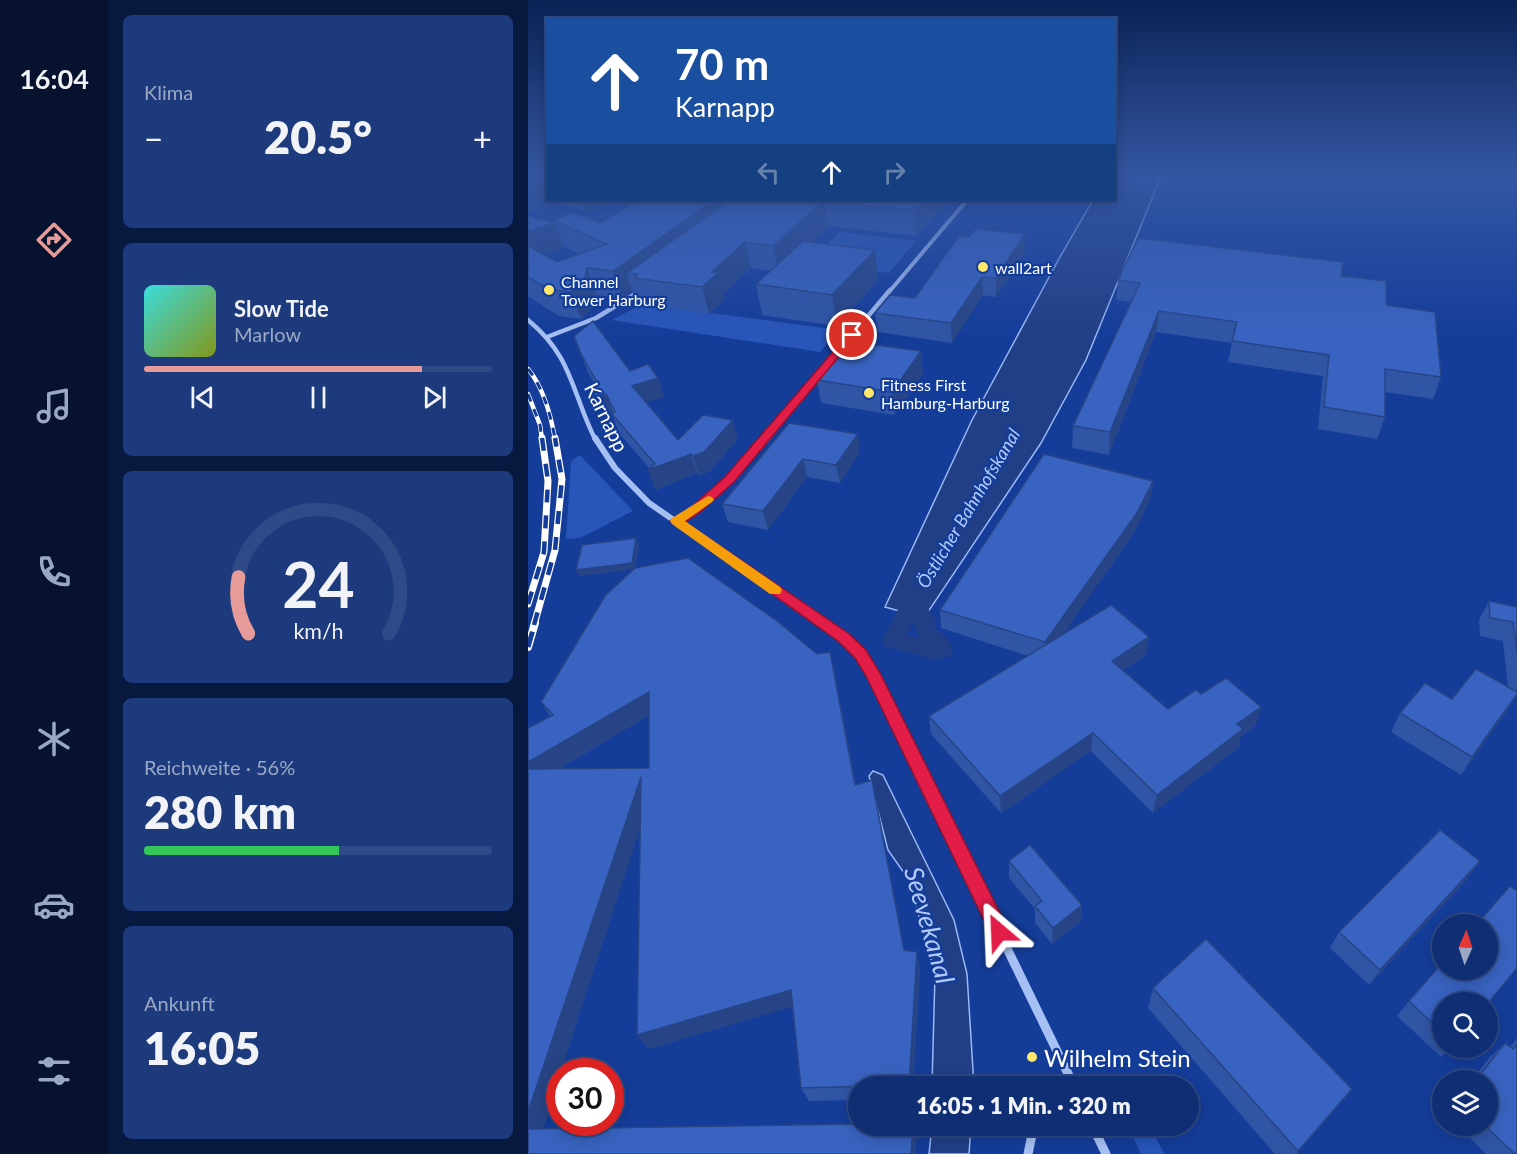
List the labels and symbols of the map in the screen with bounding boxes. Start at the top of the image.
place label: wall2art [995,258,1052,277]
marker: wall2art [976,260,990,274]
place label: Channel Tower Harburg [561,272,666,309]
marker: Channel Tower Harburg [542,283,556,297]
pin [826,309,877,360]
place label: Fitness First Hamburg-Harburg [881,375,1009,412]
street label: Karnapp [580,379,634,455]
marker: Fitness First Hamburg-Harburg [862,386,876,400]
water label: Östlicher Bahnhofskanal [912,424,1024,592]
water label: Seevekanal [898,863,962,987]
position arrow [967,900,1031,964]
north arrow [1432,914,1498,980]
place label: Wilhelm Stein [1044,1043,1191,1072]
marker: Wilhelm Stein [1025,1050,1039,1064]
speed limit sign: 30 [546,1058,624,1136]

